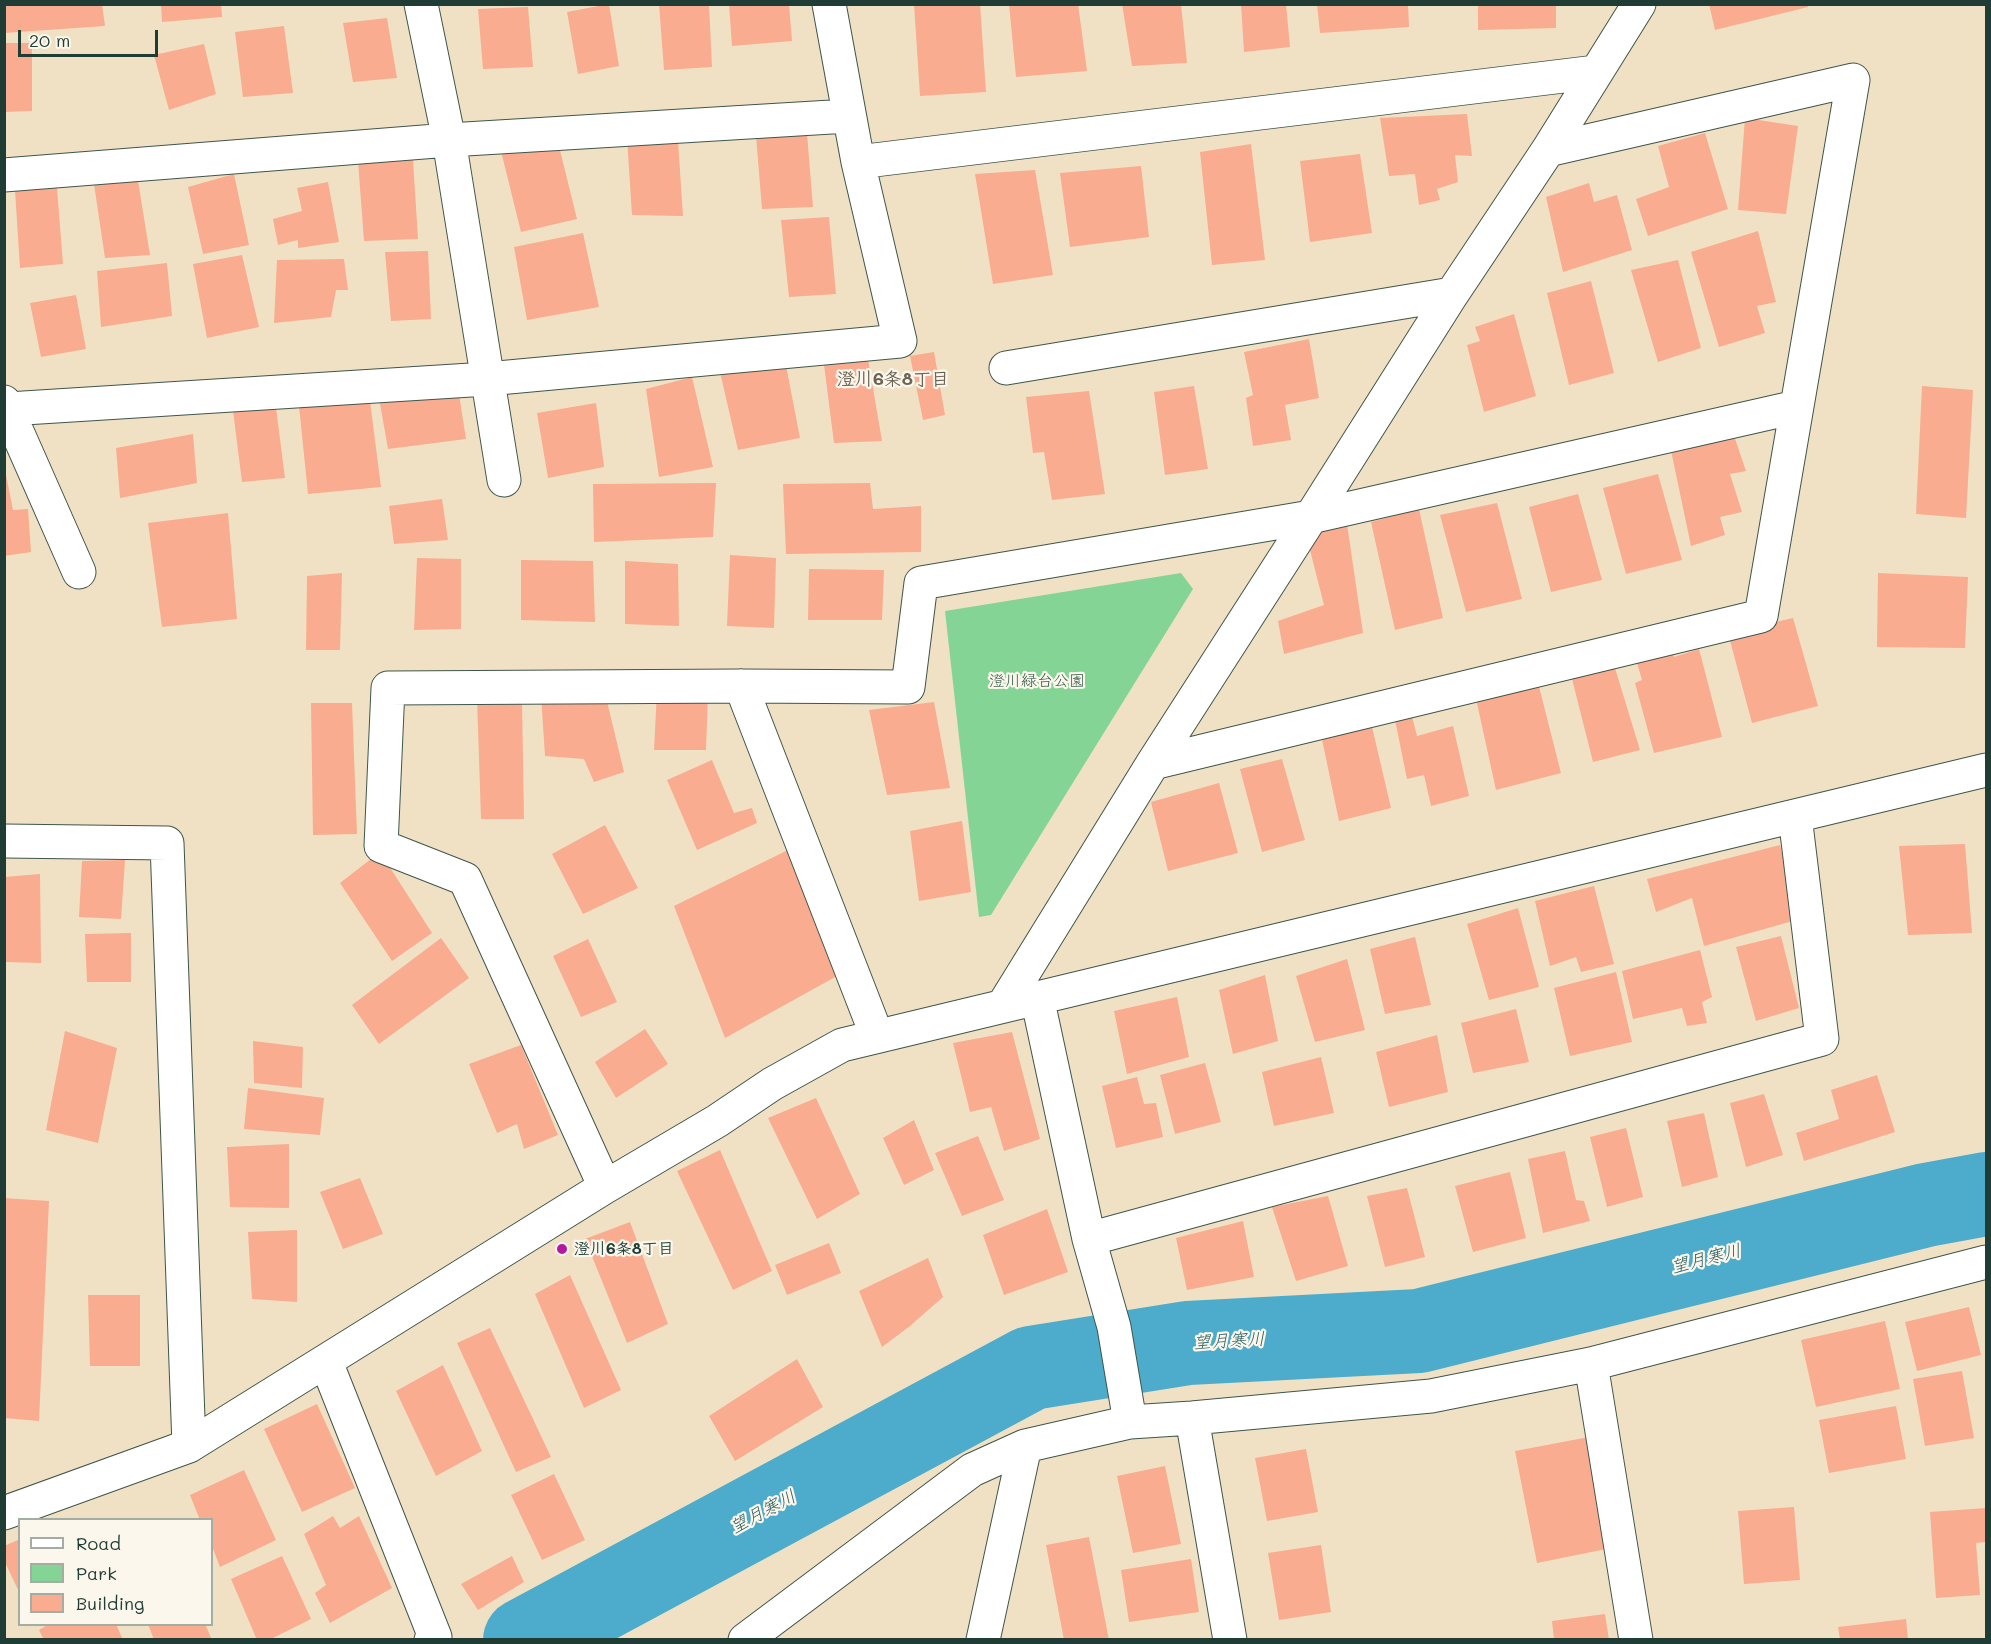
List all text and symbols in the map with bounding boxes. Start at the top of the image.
scale bar [21,18,160,56]
text: 20 m [29,28,70,52]
district label: 澄川6条8丁目 [837,368,949,390]
park label: 澄川緑台公園 [989,671,1085,691]
place label: 澄川6条8丁目 [574,1239,674,1259]
water label: 望月寒川 [1668,1240,1744,1278]
marker: 澄川6条8丁目 [555,1242,569,1256]
water label: 望月寒川 [1192,1328,1266,1354]
water label: 望月寒川 [726,1486,800,1538]
legend [18,1518,213,1626]
text: Road [76,1531,121,1555]
text: Park [76,1561,117,1585]
text: Building [76,1591,144,1615]

